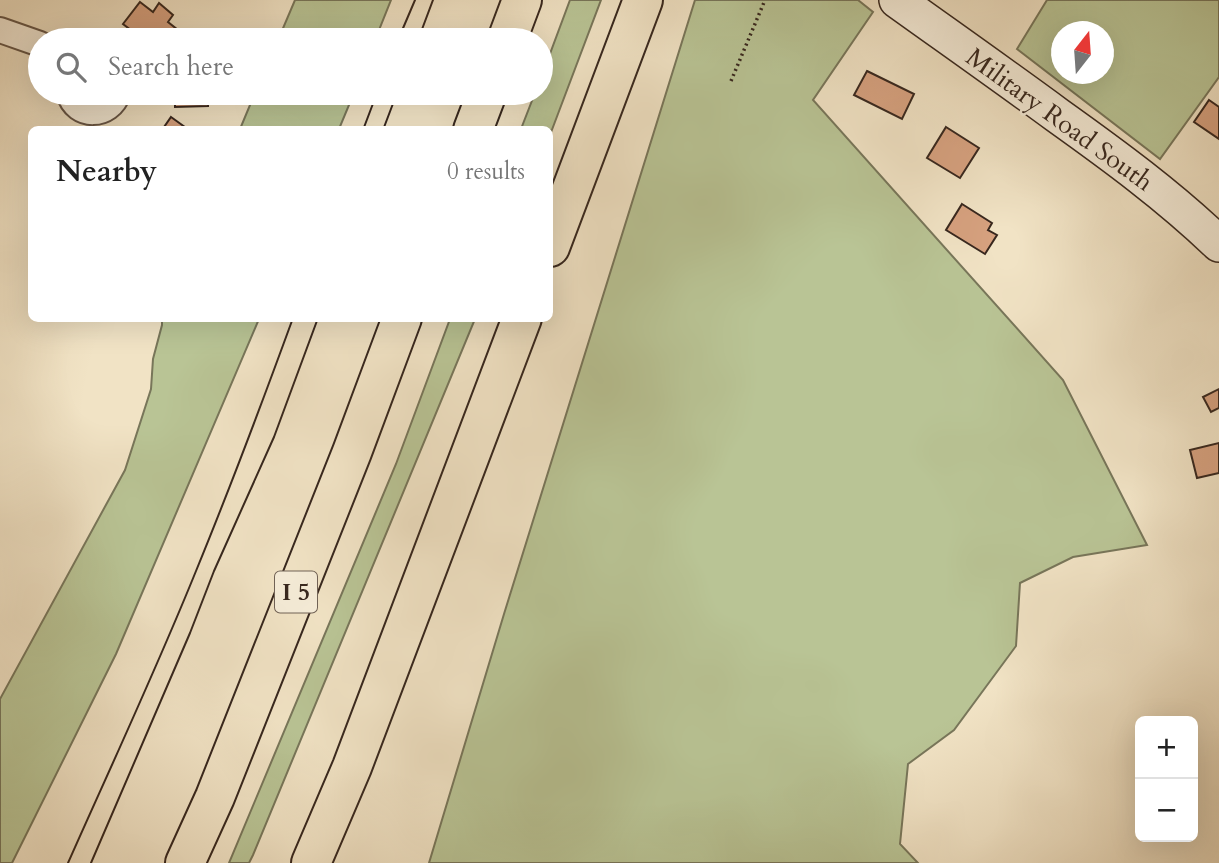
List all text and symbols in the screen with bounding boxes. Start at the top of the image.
north arrow [1051,21,1114,84]
search box [28,28,553,105]
street label: Military Road South [959,40,1160,199]
icon: search [52,48,90,86]
text: Search here [108,49,234,84]
text: Nearby [56,151,157,192]
text: 0 results [447,156,525,187]
road number: I 5 [275,572,317,612]
map controls [1135,716,1198,842]
button: + [1135,716,1198,779]
button: − [1135,779,1198,842]

